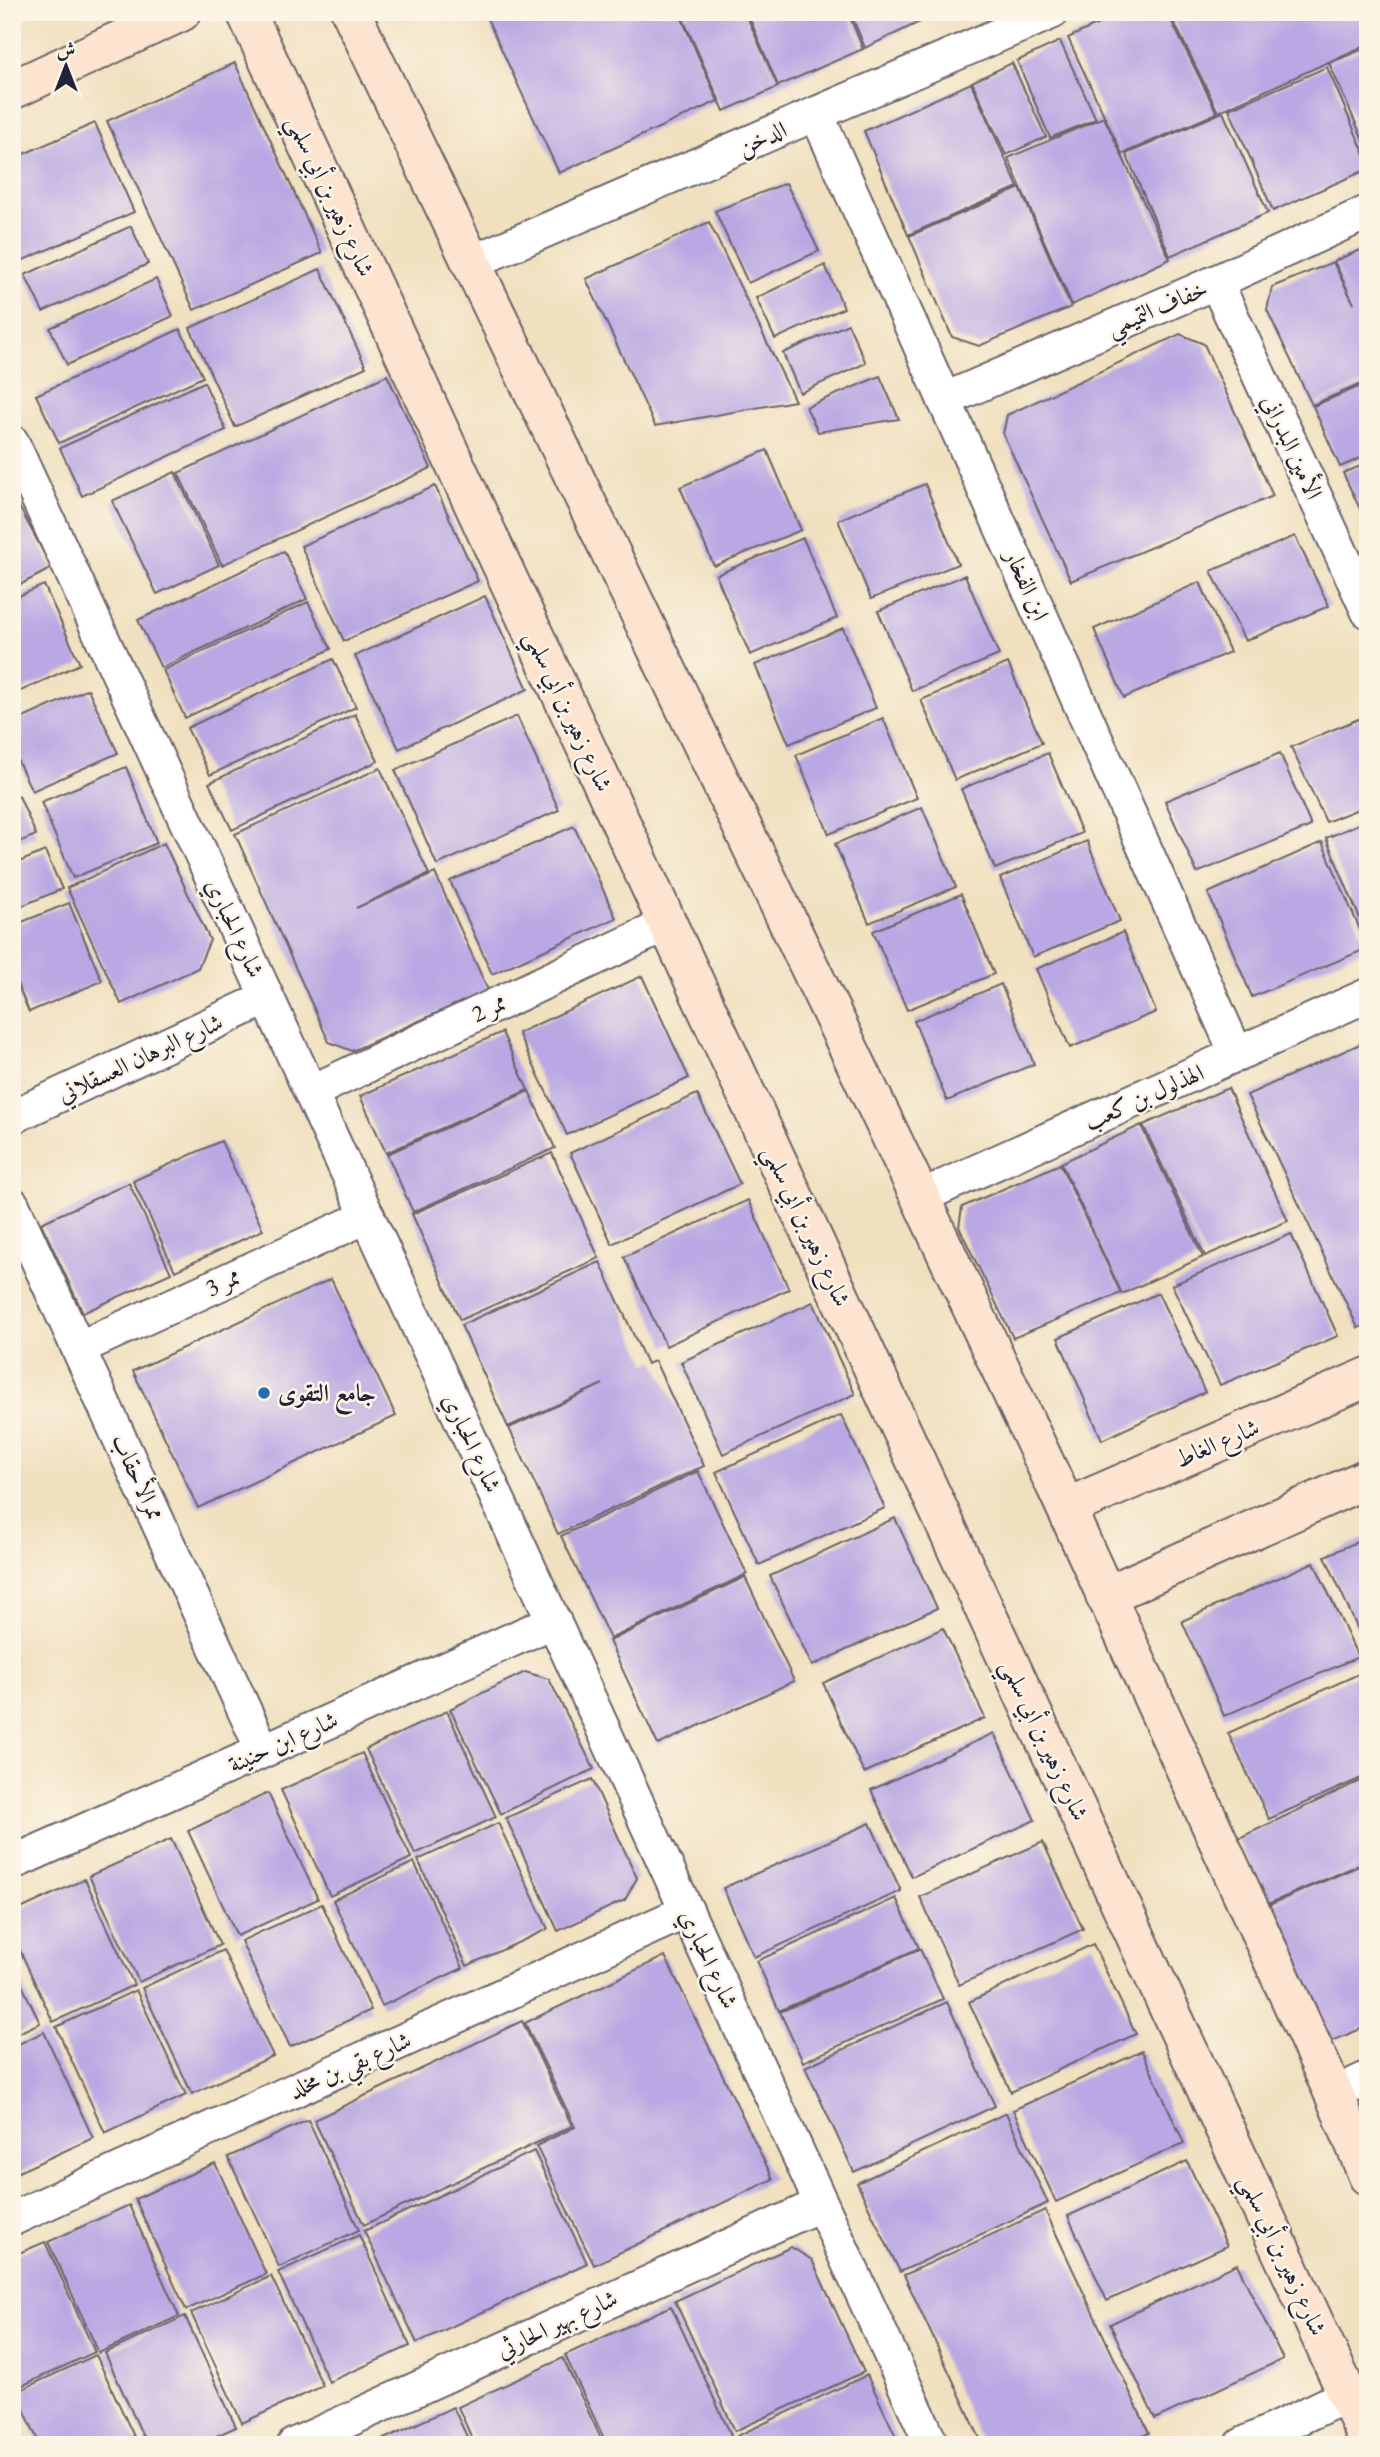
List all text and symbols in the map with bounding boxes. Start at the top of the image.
north arrow [32,32,102,102]
text: ش [57,37,75,62]
street label: شارع زهير بن أبي سلمي [273,110,383,285]
street label: الدخن [732,113,792,163]
street label: خفاف التميمي [1102,272,1215,350]
street label: الأمين البدراني [1251,389,1330,506]
street label: ابن الفخار [997,543,1057,625]
street label: شارع زهير بن أبي سلمي [511,625,621,800]
street label: شارع الحباري [194,873,272,985]
street label: ممر 2 [466,986,511,1029]
street label: شارع البرهان العسقلاني [52,1006,230,1114]
street label: الهذلول بن كعب [1079,1056,1209,1138]
street label: شارع زهير بن أبي سلمي [749,1140,859,1315]
street label: ممر 3 [200,1260,245,1303]
place label: جامع التقوى [278,1377,376,1415]
marker: جامع التقوى [256,1385,272,1401]
street label: شارع الحباري [431,1388,509,1500]
street label: شارع الغاط [1170,1411,1266,1479]
street label: ممرالأحقاب [105,1428,172,1525]
street label: شارع زهير بن أبي سلمي [987,1654,1097,1829]
street label: شارع ابن حنينة [223,1704,344,1784]
street label: شارع الحباري [668,1904,746,2016]
street label: شارع بقي بن مخلد [284,2024,419,2113]
street label: شارع زهير بن أبي سلمي [1225,2169,1335,2344]
street label: شارع بهير الحارثي [491,2282,624,2370]

